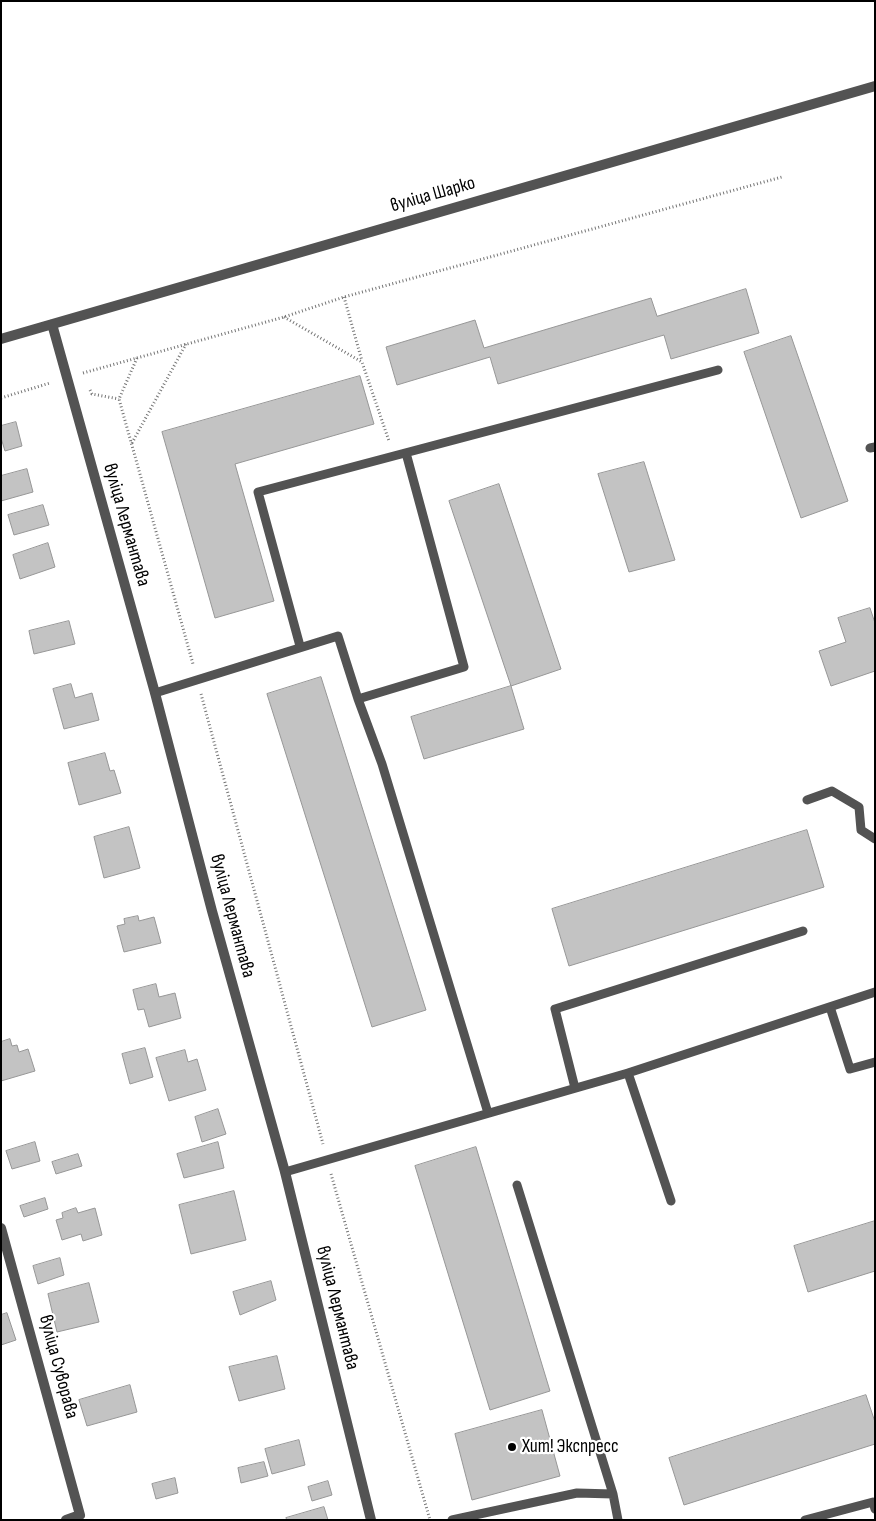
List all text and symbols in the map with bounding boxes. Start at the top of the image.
street label: вуліца Шарко [388,172,478,218]
street label: вуліца Лермантава [98,461,154,589]
street label: вуліца Лермантава [205,852,259,980]
street label: вуліца Лермантава [311,1244,363,1372]
street label: вуліца Суворава [33,1313,83,1421]
place label: Хит! Экспресс [522,1436,619,1458]
marker: Хит! Экспресс [506,1441,518,1453]

